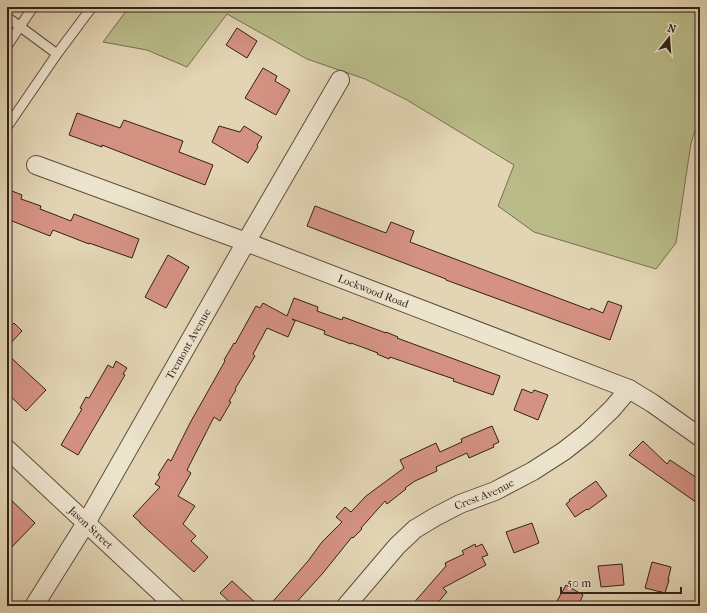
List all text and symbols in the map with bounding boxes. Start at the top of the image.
north arrow [649,18,689,58]
text: N [666,21,678,37]
street label: Lockwood Road [336,271,411,311]
street label: Tremont Avenue [163,306,214,382]
street label: Crest Avenue [452,476,516,512]
street label: Jason Street [65,503,116,552]
scale bar [561,569,681,595]
text: 50 m [567,576,591,590]

